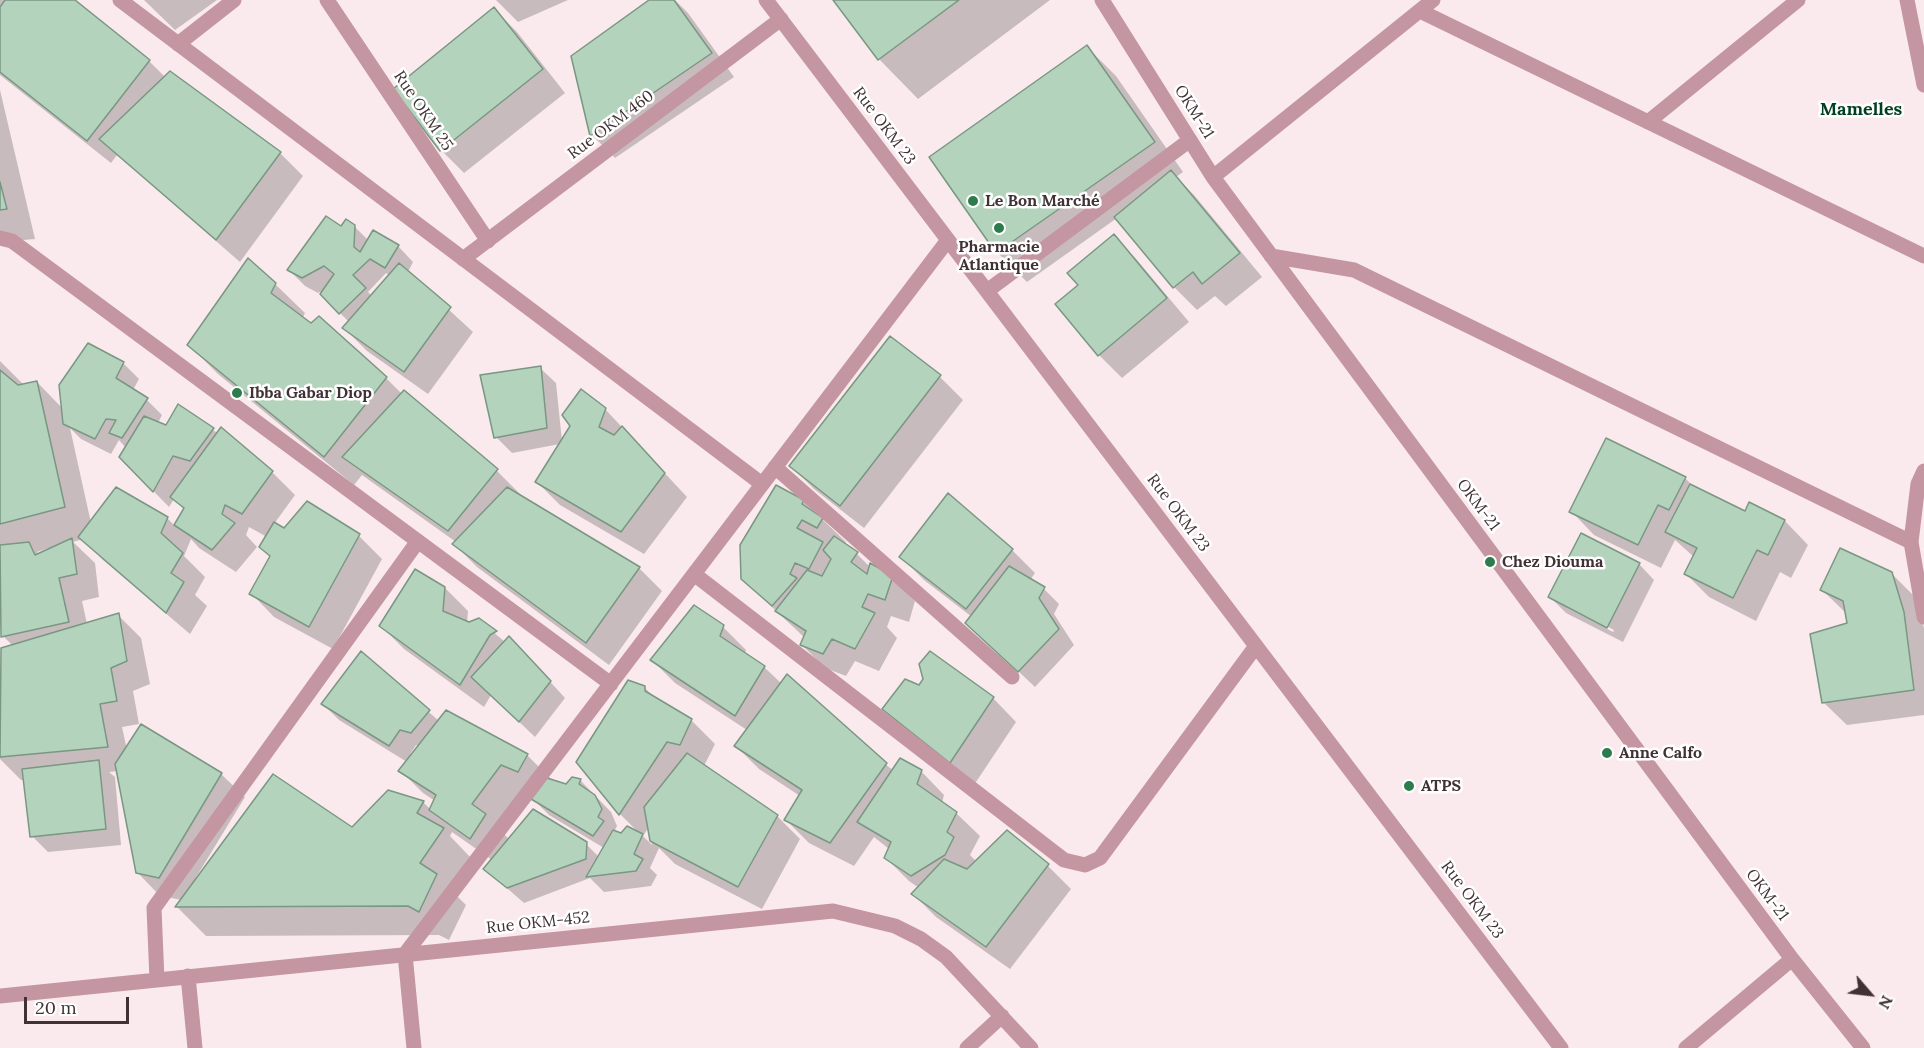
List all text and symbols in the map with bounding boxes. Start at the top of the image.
street label: Rue OKM 25 [389,67,457,155]
street label: OKM-21 [1170,82,1218,142]
street label: Rue OKM 23 [849,83,919,169]
street label: Rue OKM 460 [564,86,658,164]
district label: Mamelles [1820,99,1902,121]
place label: Le Bon Marché [985,191,1100,211]
marker: Le Bon Marché [966,194,980,208]
marker: Pharmacie Atlantique [992,221,1006,235]
place label: Pharmacie Atlantique [958,237,1040,275]
place label: Ibba Gabar Diop [249,383,372,403]
marker: Ibba Gabar Diop [230,386,244,400]
street label: Rue OKM 23 [1143,470,1213,556]
street label: OKM-21 [1452,475,1504,535]
place label: Chez Diouma [1502,552,1603,572]
marker: Chez Diouma [1483,555,1497,569]
place label: Anne Calfo [1619,743,1702,763]
marker: Anne Calfo [1600,746,1614,760]
place label: ATPS [1421,776,1461,796]
marker: ATPS [1402,779,1416,793]
street label: Rue OKM 23 [1437,857,1507,943]
street label: OKM-21 [1741,865,1793,925]
street label: Rue OKM-452 [485,908,591,938]
north arrow [1840,964,1900,1024]
scale bar [27,985,132,1023]
text: N [1874,992,1898,1013]
text: 20 m [35,996,77,1019]

